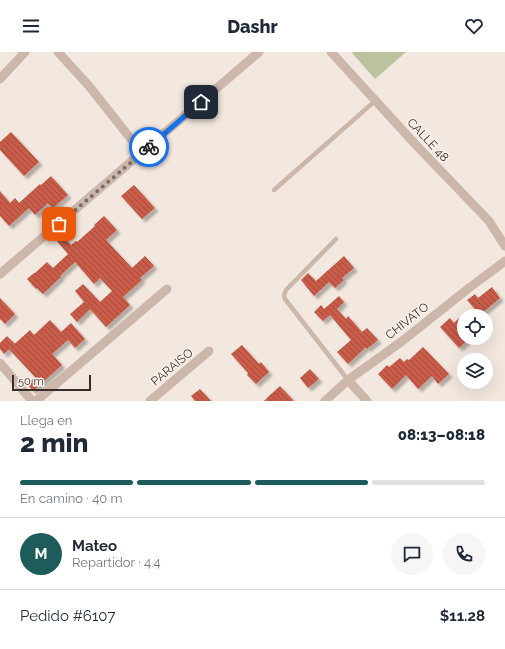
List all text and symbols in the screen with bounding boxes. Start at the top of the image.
icon: menu [20,15,42,37]
icon: heart [463,15,485,37]
text: Dashr [227,16,278,37]
pin [184,85,218,119]
icon: home [190,91,212,113]
street label: CALLE 48 [404,115,452,165]
courier [129,127,169,167]
icon: bike [138,136,160,158]
pin [42,207,76,241]
icon: bag [48,213,70,235]
street label: CHIVATO [383,300,431,342]
map controls [457,309,493,389]
button: locate [457,309,493,345]
street label: PARAISO [148,346,196,388]
button: layers [457,353,493,389]
scale bar [12,373,91,392]
text: 50 m [18,375,44,388]
text: Llega en [20,413,72,428]
text: 08:13–08:18 [398,426,485,444]
text: 2 min [20,428,88,458]
text: En camino · 40 m [20,491,122,506]
button: chat [391,533,433,575]
button: phone [443,533,485,575]
text: Mateo [72,537,117,555]
text: M [35,545,47,563]
text: Repartidor · 4.4 [72,555,161,570]
text: Pedido #6107 [20,607,115,625]
text: $11.28 [440,607,485,625]

